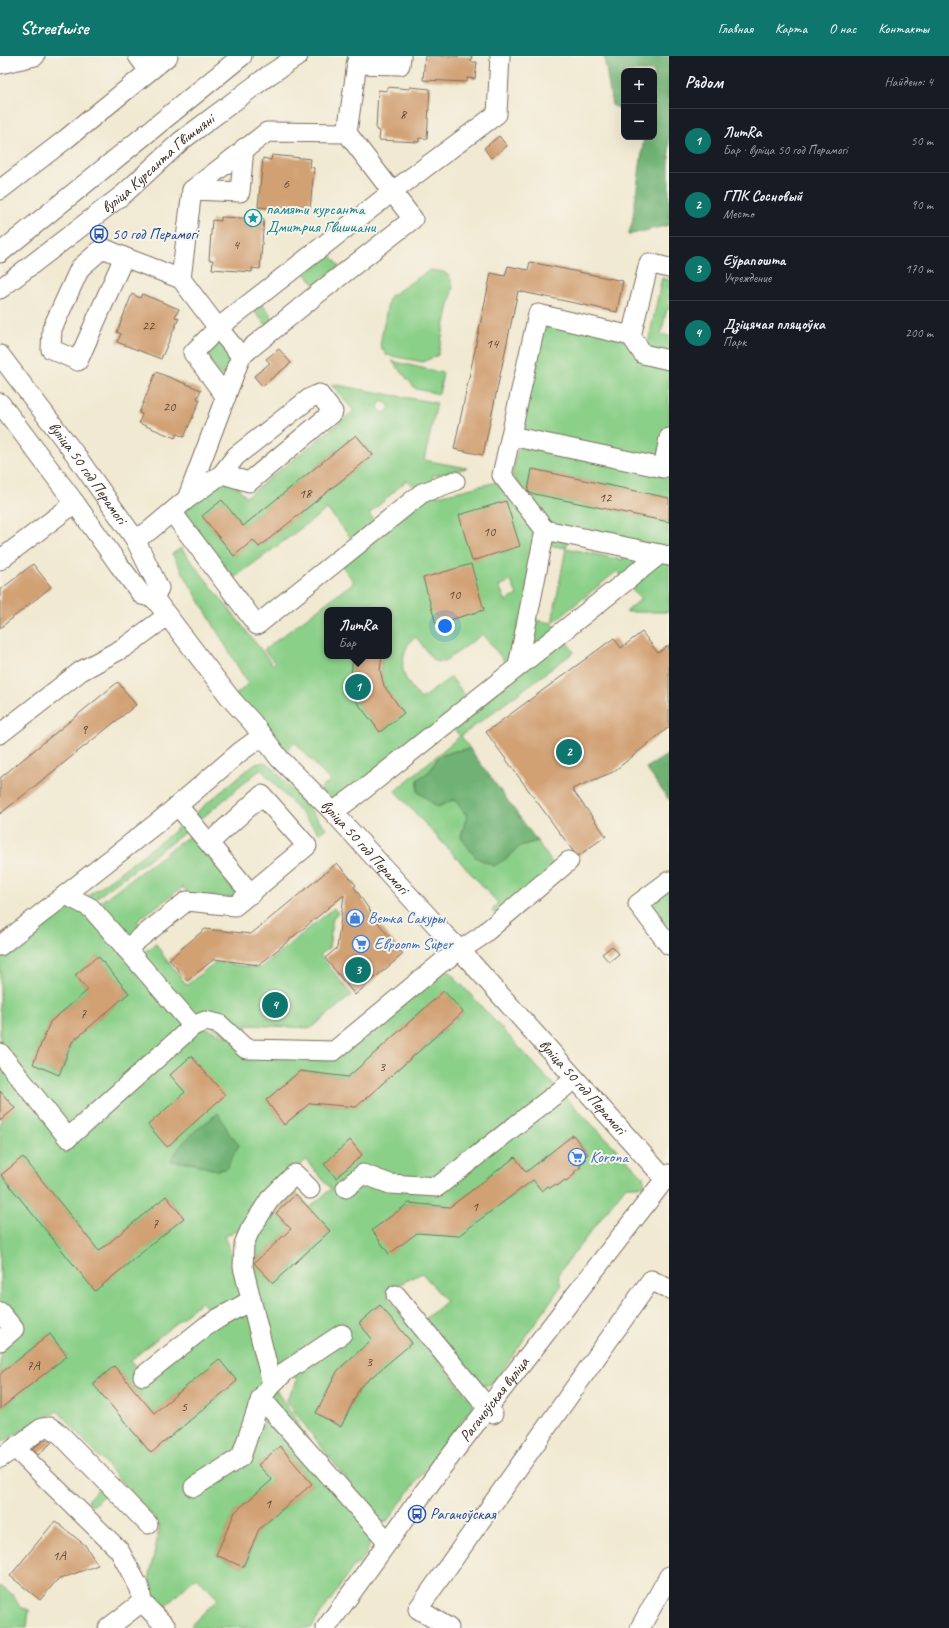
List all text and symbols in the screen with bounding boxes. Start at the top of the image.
text: Streetwise [20,16,88,40]
text: Главная [718,20,753,37]
text: Карта [775,20,807,37]
text: О нас [829,20,856,37]
text: Контакты [878,20,929,37]
map controls [621,68,657,140]
button: + [621,68,657,104]
text: Рядом [685,72,723,93]
text: Найдено: 4 [885,74,933,90]
button: − [621,104,657,140]
house number: 8 [400,106,408,123]
street label: вуліца Курсанта Гвішыяні [97,108,220,217]
text: ЛитRа [723,123,761,142]
text: 1 [695,133,701,149]
text: 50 m [911,133,933,149]
text: Бар · вуліца 50 год Перамогі [723,142,848,158]
house number: 6 [283,175,290,192]
text: ГПК Сосновый [723,187,802,206]
text: 2 [695,197,701,213]
text: 90 m [911,197,933,213]
place label: памяти курсанта Дмитрия Гвишиани [266,199,377,237]
text: Место [723,206,754,222]
place icon: памяти курсанта Дмитрия Гвишиани [243,208,263,228]
bus stop icon: 50 год Перамогі [89,224,109,244]
place label: 50 год Перамогі [112,224,200,244]
house number: 4 [233,236,241,253]
text: Еўрапошта [723,251,785,270]
text: 3 [695,261,701,277]
text: 170 m [905,261,933,277]
text: Учреждение [723,270,771,286]
text: Дзіцячая пляцоўка [723,315,825,334]
house number: 22 [142,317,156,334]
text: 4 [695,325,701,341]
text: 200 m [905,325,933,341]
text: Парк [723,334,746,350]
house number: 14 [486,335,500,352]
house number: 20 [163,398,177,415]
street label: вуліца 50 год Перамогі [44,418,133,530]
house number: 18 [299,485,313,502]
house number: 12 [599,489,613,506]
house number: 10 [483,523,497,540]
house number: 10 [448,586,462,603]
popup [324,607,392,659]
text: ЛитRа [339,616,377,635]
your location [435,616,455,636]
text: Бар [339,635,356,651]
pin: 1 [345,672,371,702]
house number: 9 [81,721,89,738]
pin: 2 [556,737,582,767]
street label: вуліца 50 год Перамогі [316,795,414,900]
shop icon: Ветка Сакуры [345,908,365,928]
place label: Ветка Сакуры [368,908,446,928]
supermarket icon: Евроопт Super [351,934,371,954]
place label: Евроопт Super [374,934,454,954]
pin: 3 [345,955,371,985]
pin: 4 [262,990,288,1020]
house number: 7 [80,1005,87,1022]
street label: вуліца 50 год Перамогі [535,1035,632,1140]
house number: 3 [379,1058,387,1075]
supermarket icon: Korona [567,1147,587,1167]
place label: Korona [590,1147,629,1167]
house number: 1 [472,1198,479,1215]
house number: 7 [152,1215,159,1232]
street label: Рагачоўская вуліца [455,1352,534,1446]
house number: 3 [366,1353,374,1370]
house number: 7А [26,1357,41,1374]
house number: 5 [181,1398,188,1415]
house number: 1 [265,1495,272,1512]
bus stop icon: Рагачоўская [407,1504,427,1524]
place label: Рагачоўская [430,1504,496,1524]
house number: 1А [52,1547,67,1564]

